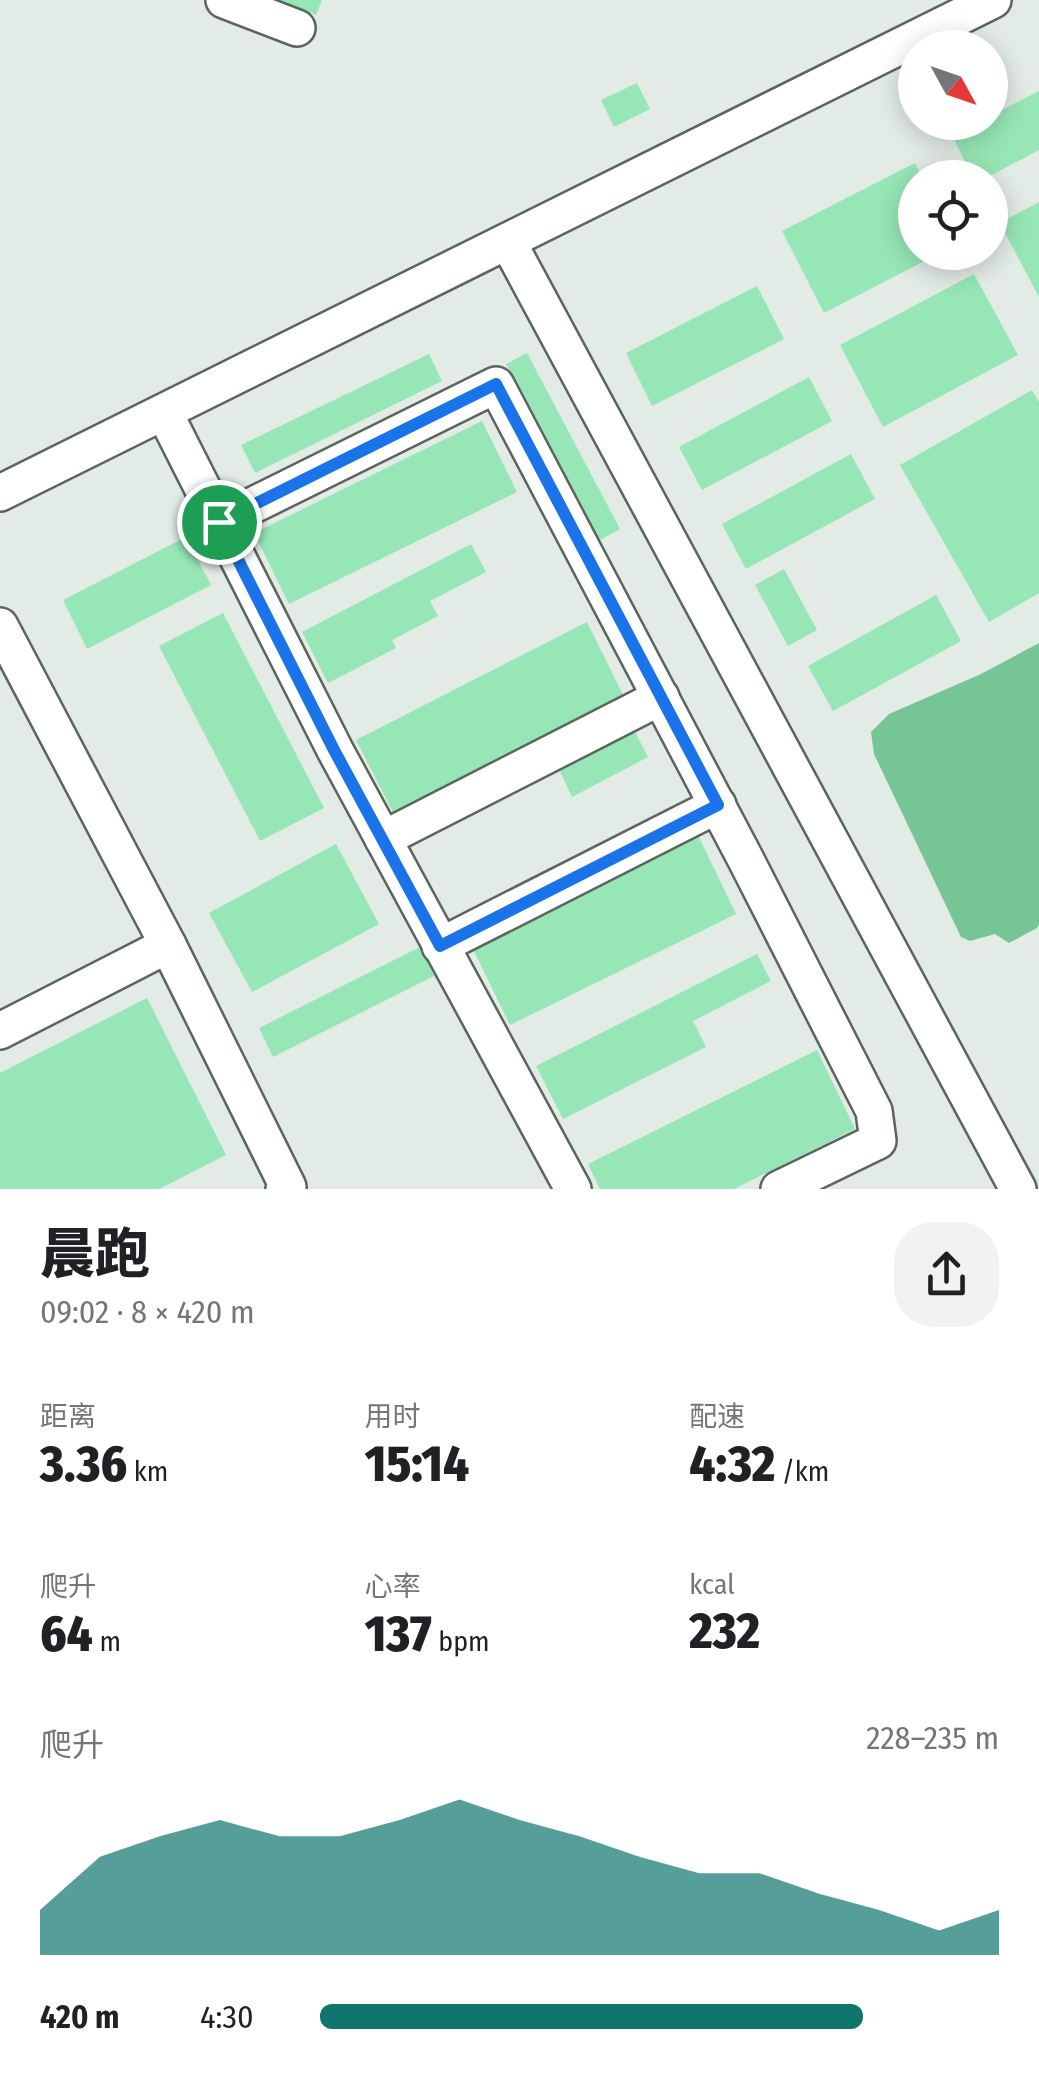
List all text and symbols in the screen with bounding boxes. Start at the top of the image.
north arrow [898,30,1008,140]
map controls [898,30,1008,270]
button: locate [898,160,1008,270]
pin [177,480,262,565]
icon: arrive [192,495,247,550]
text: 晨跑 [40,1222,150,1288]
button: share [894,1222,999,1327]
text: 09:02 · 8 × 420 m [40,1293,255,1331]
text: 距离 [40,1400,96,1433]
text: 用时 [365,1400,421,1433]
text: 配速 [689,1400,745,1433]
text: 3.36 [40,1434,127,1494]
text: 15:14 [365,1434,469,1494]
text: 4:32 [689,1434,775,1494]
text: km [127,1455,168,1488]
text: /km [775,1455,829,1488]
text: kcal [689,1568,735,1601]
text: 爬升 [40,1570,96,1603]
text: 心率 [365,1570,421,1603]
text: 232 [689,1601,760,1661]
text: 64 [40,1604,93,1664]
text: 137 [365,1604,432,1664]
text: m [93,1625,121,1658]
text: bpm [432,1625,490,1658]
text: 228–235 m [866,1719,999,1757]
text: 爬升 [40,1726,104,1764]
text: 420 m [40,1998,119,2036]
text: 4:30 [200,1998,254,2036]

